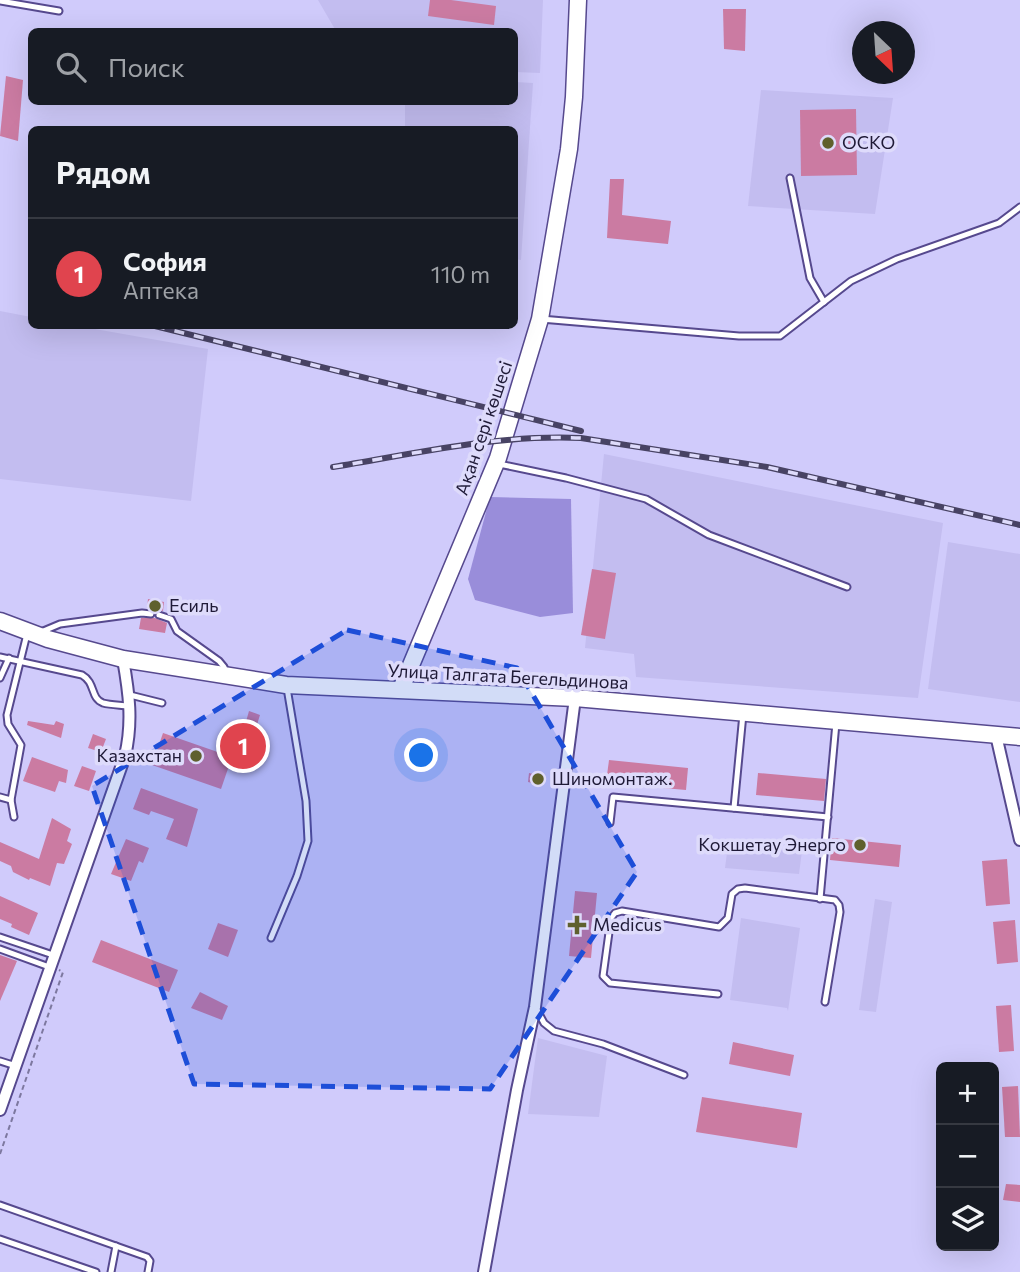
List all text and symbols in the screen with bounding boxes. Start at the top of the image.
north arrow [852,21,915,84]
search box [28,28,518,105]
icon: search [52,48,90,86]
text: Поиск [108,51,185,82]
place label: ОСКО [842,131,895,153]
marker: ОСКО [820,135,836,151]
text: Рядом [56,153,150,190]
text: София [123,245,207,276]
text: 1 [74,260,84,288]
text: 110 m [431,260,490,288]
text: Аптека [123,276,199,304]
street label: Ақан сері көшесі [450,358,516,498]
place label: Есиль [169,594,219,616]
marker: Есиль [147,598,163,614]
street label: Улица Талгата Бегельдинова [387,659,629,693]
pin: 1 [220,720,266,772]
your location [404,738,438,772]
place label: Казахстан [96,744,182,766]
marker: Казахстан [188,748,204,764]
place label: Шиномонтаж. [552,767,672,789]
marker: Шиномонтаж. [530,771,546,787]
place label: Кокшетау Энерго [698,833,846,855]
marker: Кокшетау Энерго [852,837,868,853]
place label: Medicus [593,913,662,935]
marker: Medicus [567,915,587,935]
map controls [936,1062,999,1251]
button: + [936,1062,999,1125]
button: − [936,1125,999,1188]
button: layers [936,1188,999,1251]

